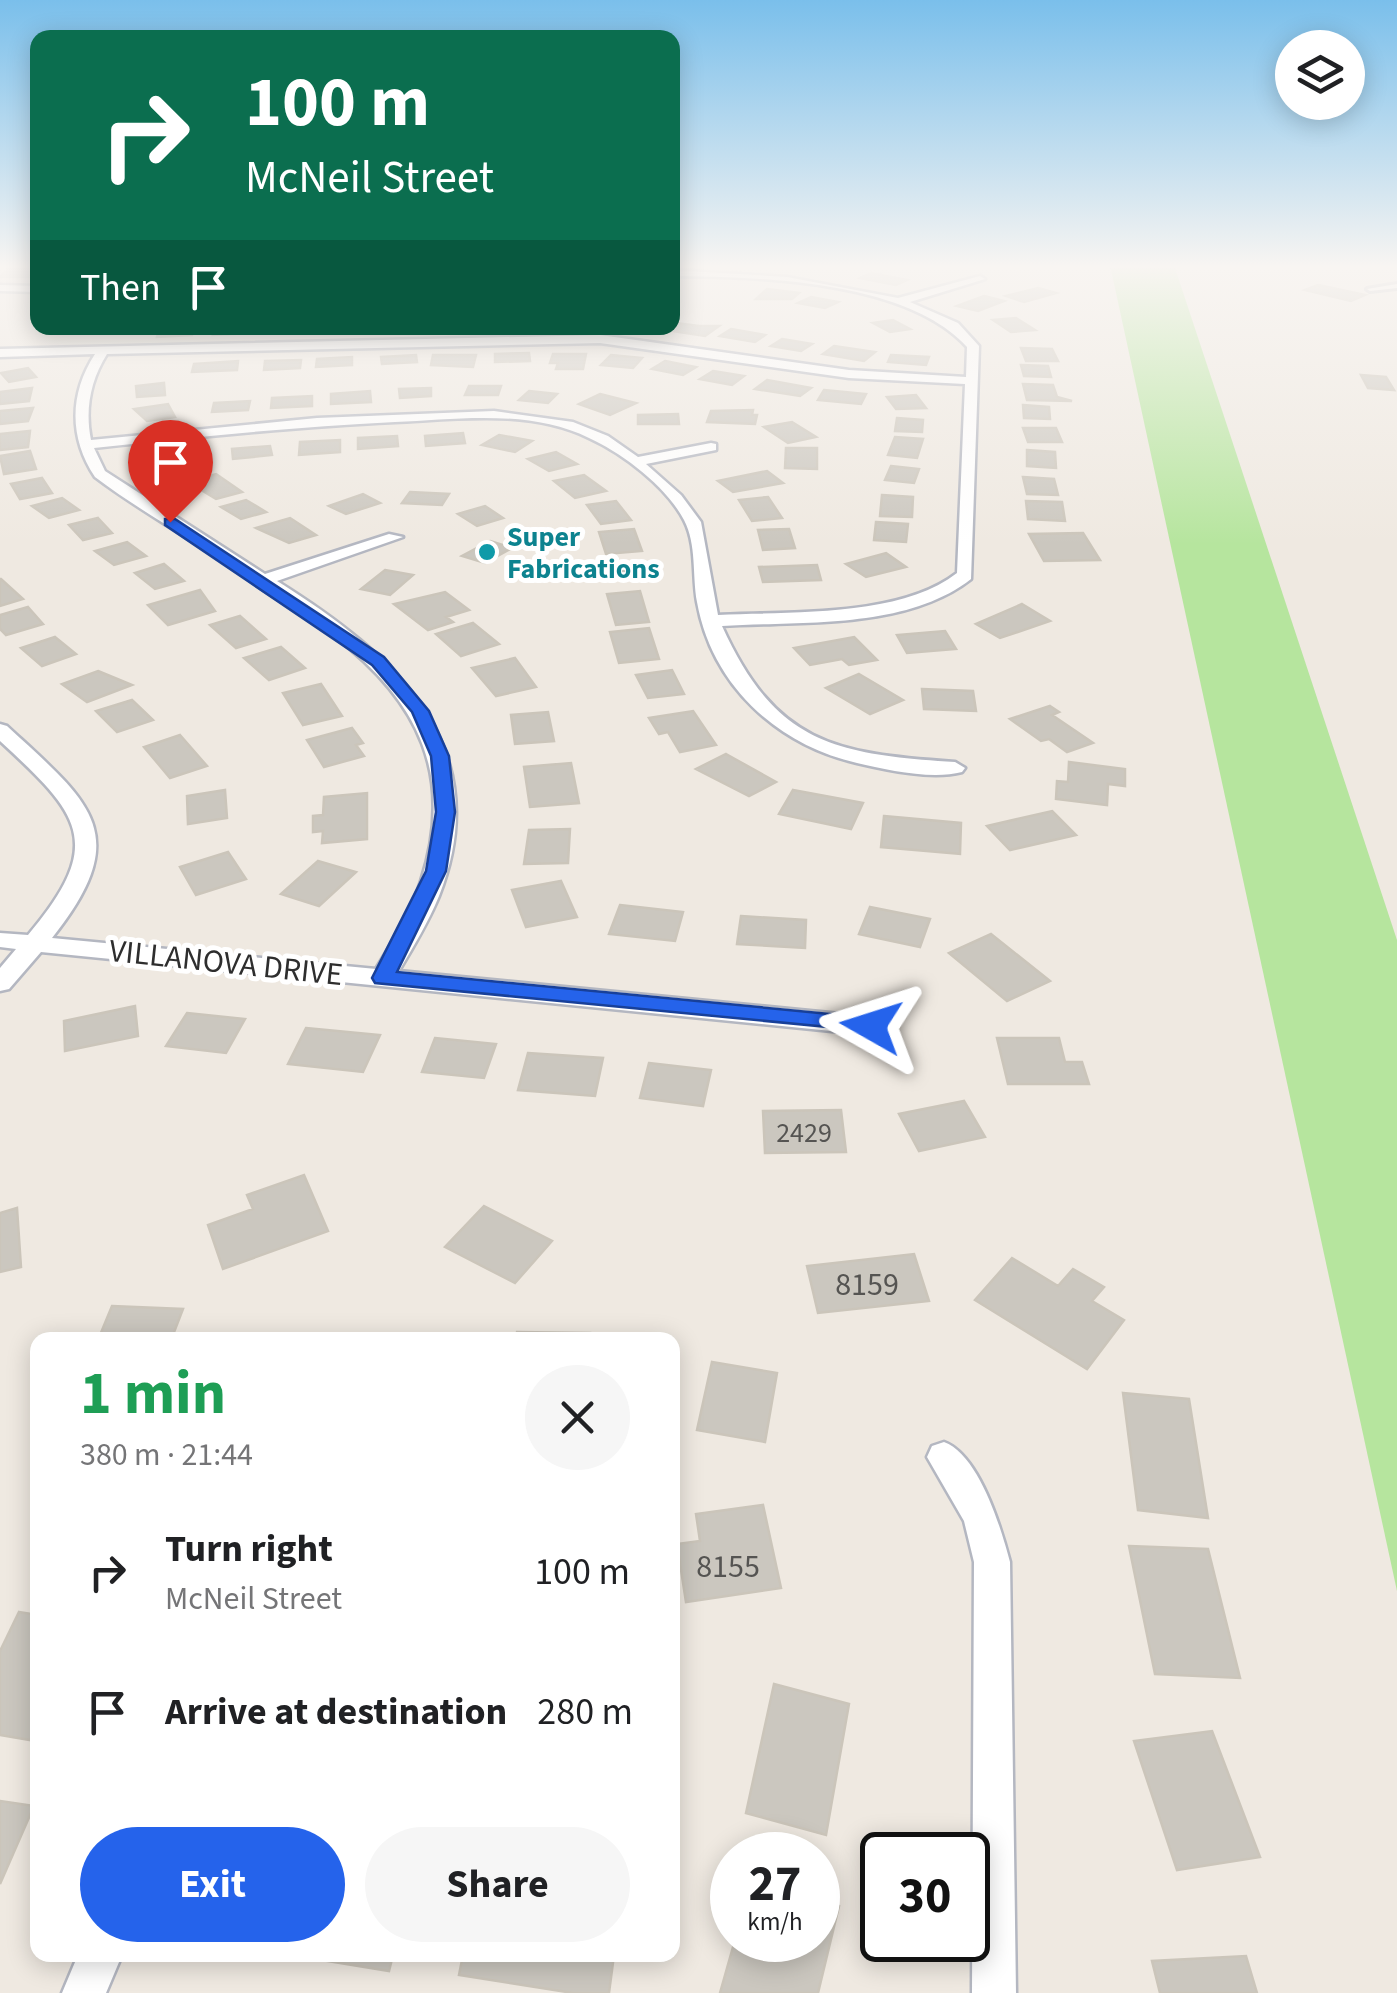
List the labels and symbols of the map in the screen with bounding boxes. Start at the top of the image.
pin [128,420,213,523]
place label: Super Fabrications [507,517,660,589]
marker: Super Fabrications [476,541,498,563]
street label: VILLANOVA DRIVE [107,928,345,998]
position arrow [819,974,923,1078]
house number: 2429 [776,1113,832,1153]
house number: 8159 [835,1262,899,1308]
house number: 8155 [696,1544,760,1590]
speed limit sign: 30 [860,1832,990,1962]

